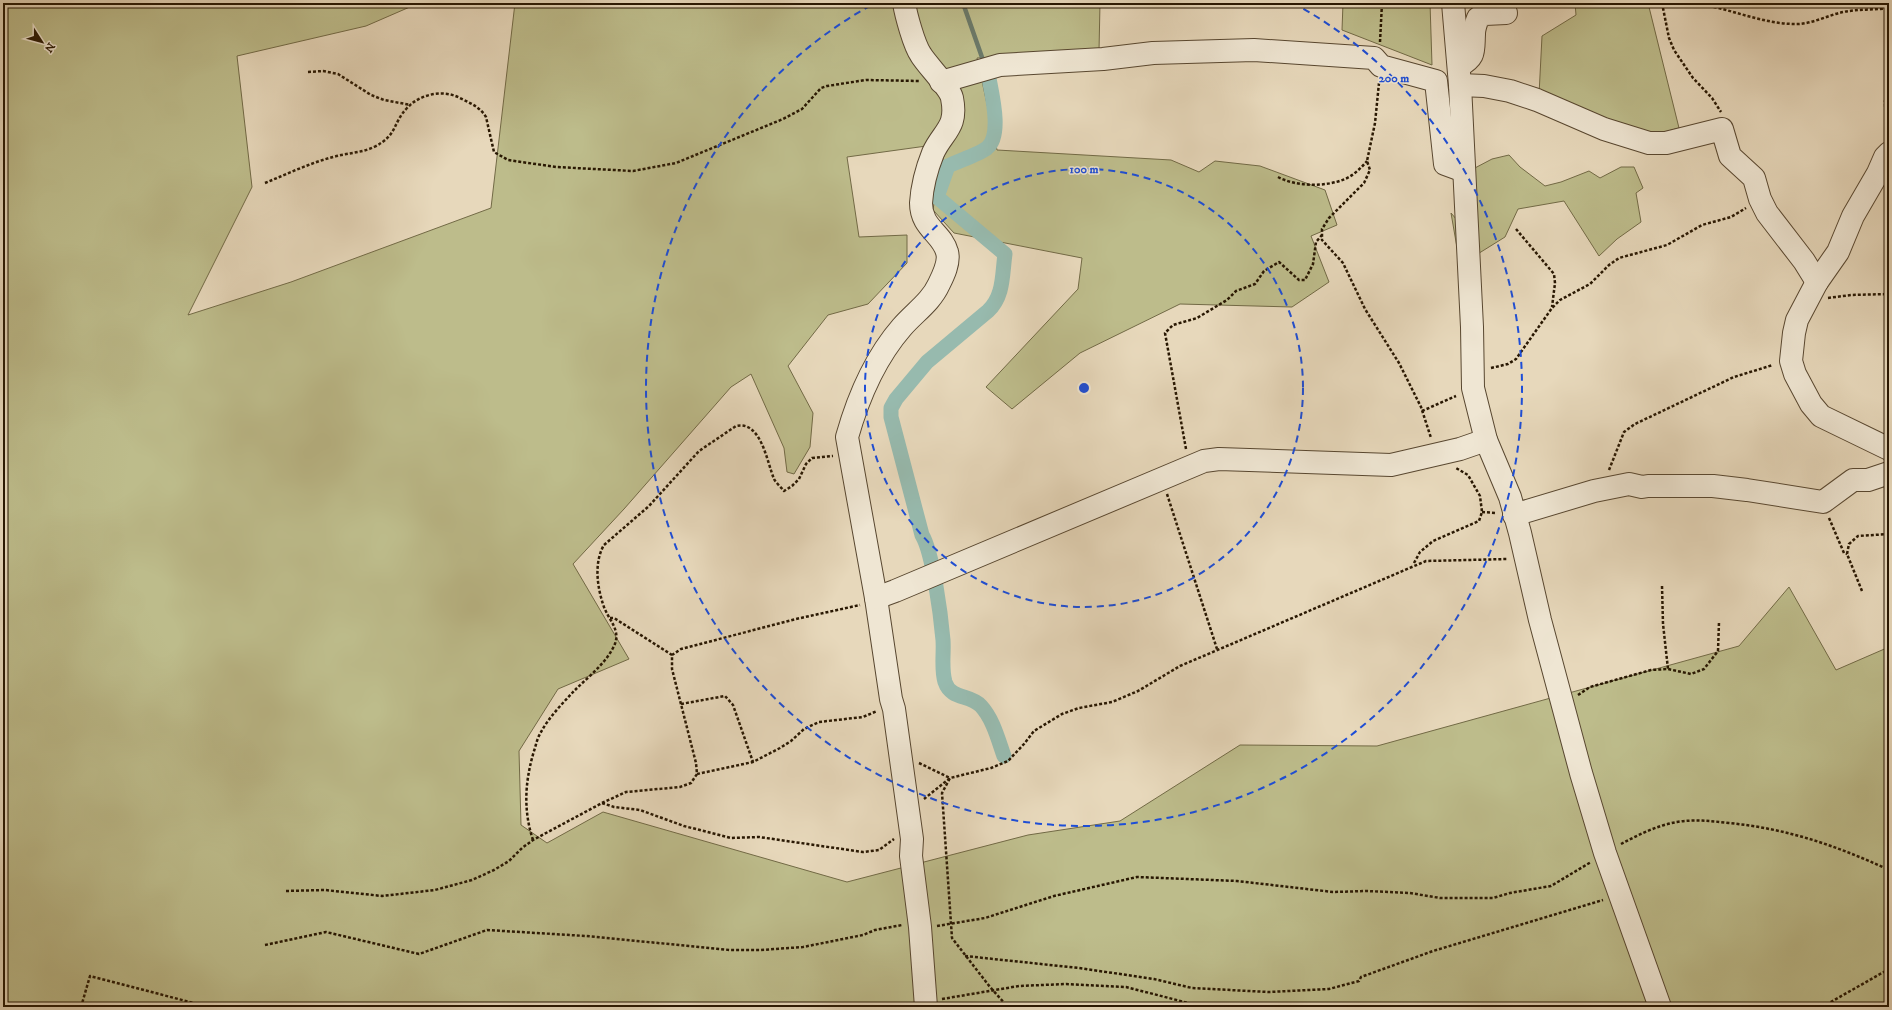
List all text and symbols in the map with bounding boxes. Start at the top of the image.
north arrow [22,22,62,62]
text: N [41,40,58,55]
text: 200 m [1379,71,1409,86]
text: 100 m [1070,162,1098,177]
centre of rings [1077,381,1091,395]

